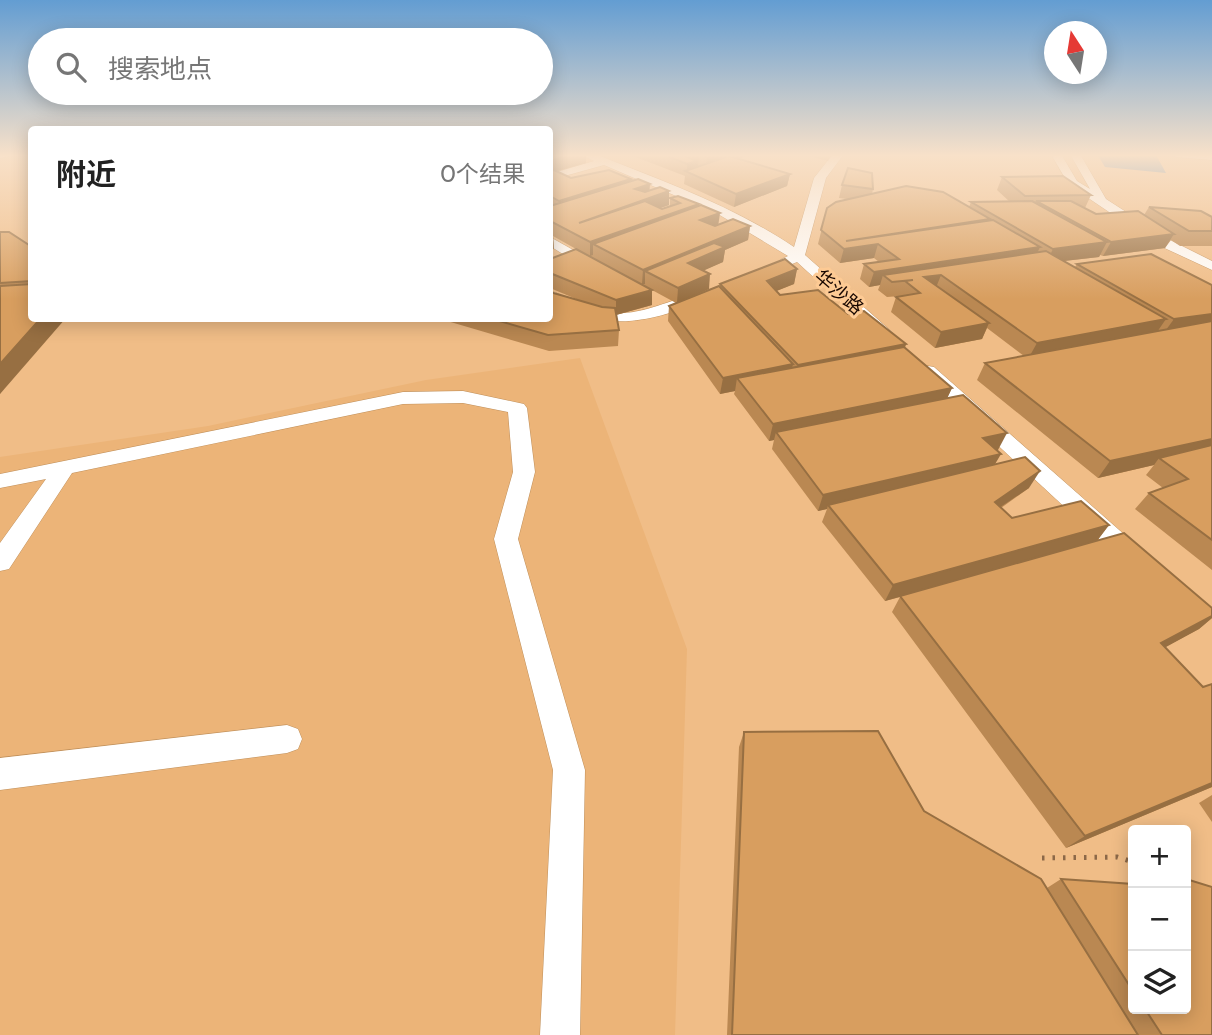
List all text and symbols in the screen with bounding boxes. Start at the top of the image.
north arrow [1044,21,1107,84]
search box [28,28,553,105]
icon: search [52,48,90,86]
text: 搜索地点 [108,53,212,85]
text: 附近 [56,156,116,193]
text: 0个结果 [440,160,525,188]
street label: 华沙路 [810,265,868,319]
map controls [1128,825,1191,1014]
button: + [1128,825,1191,888]
button: − [1128,888,1191,951]
button: layers [1128,951,1191,1014]

